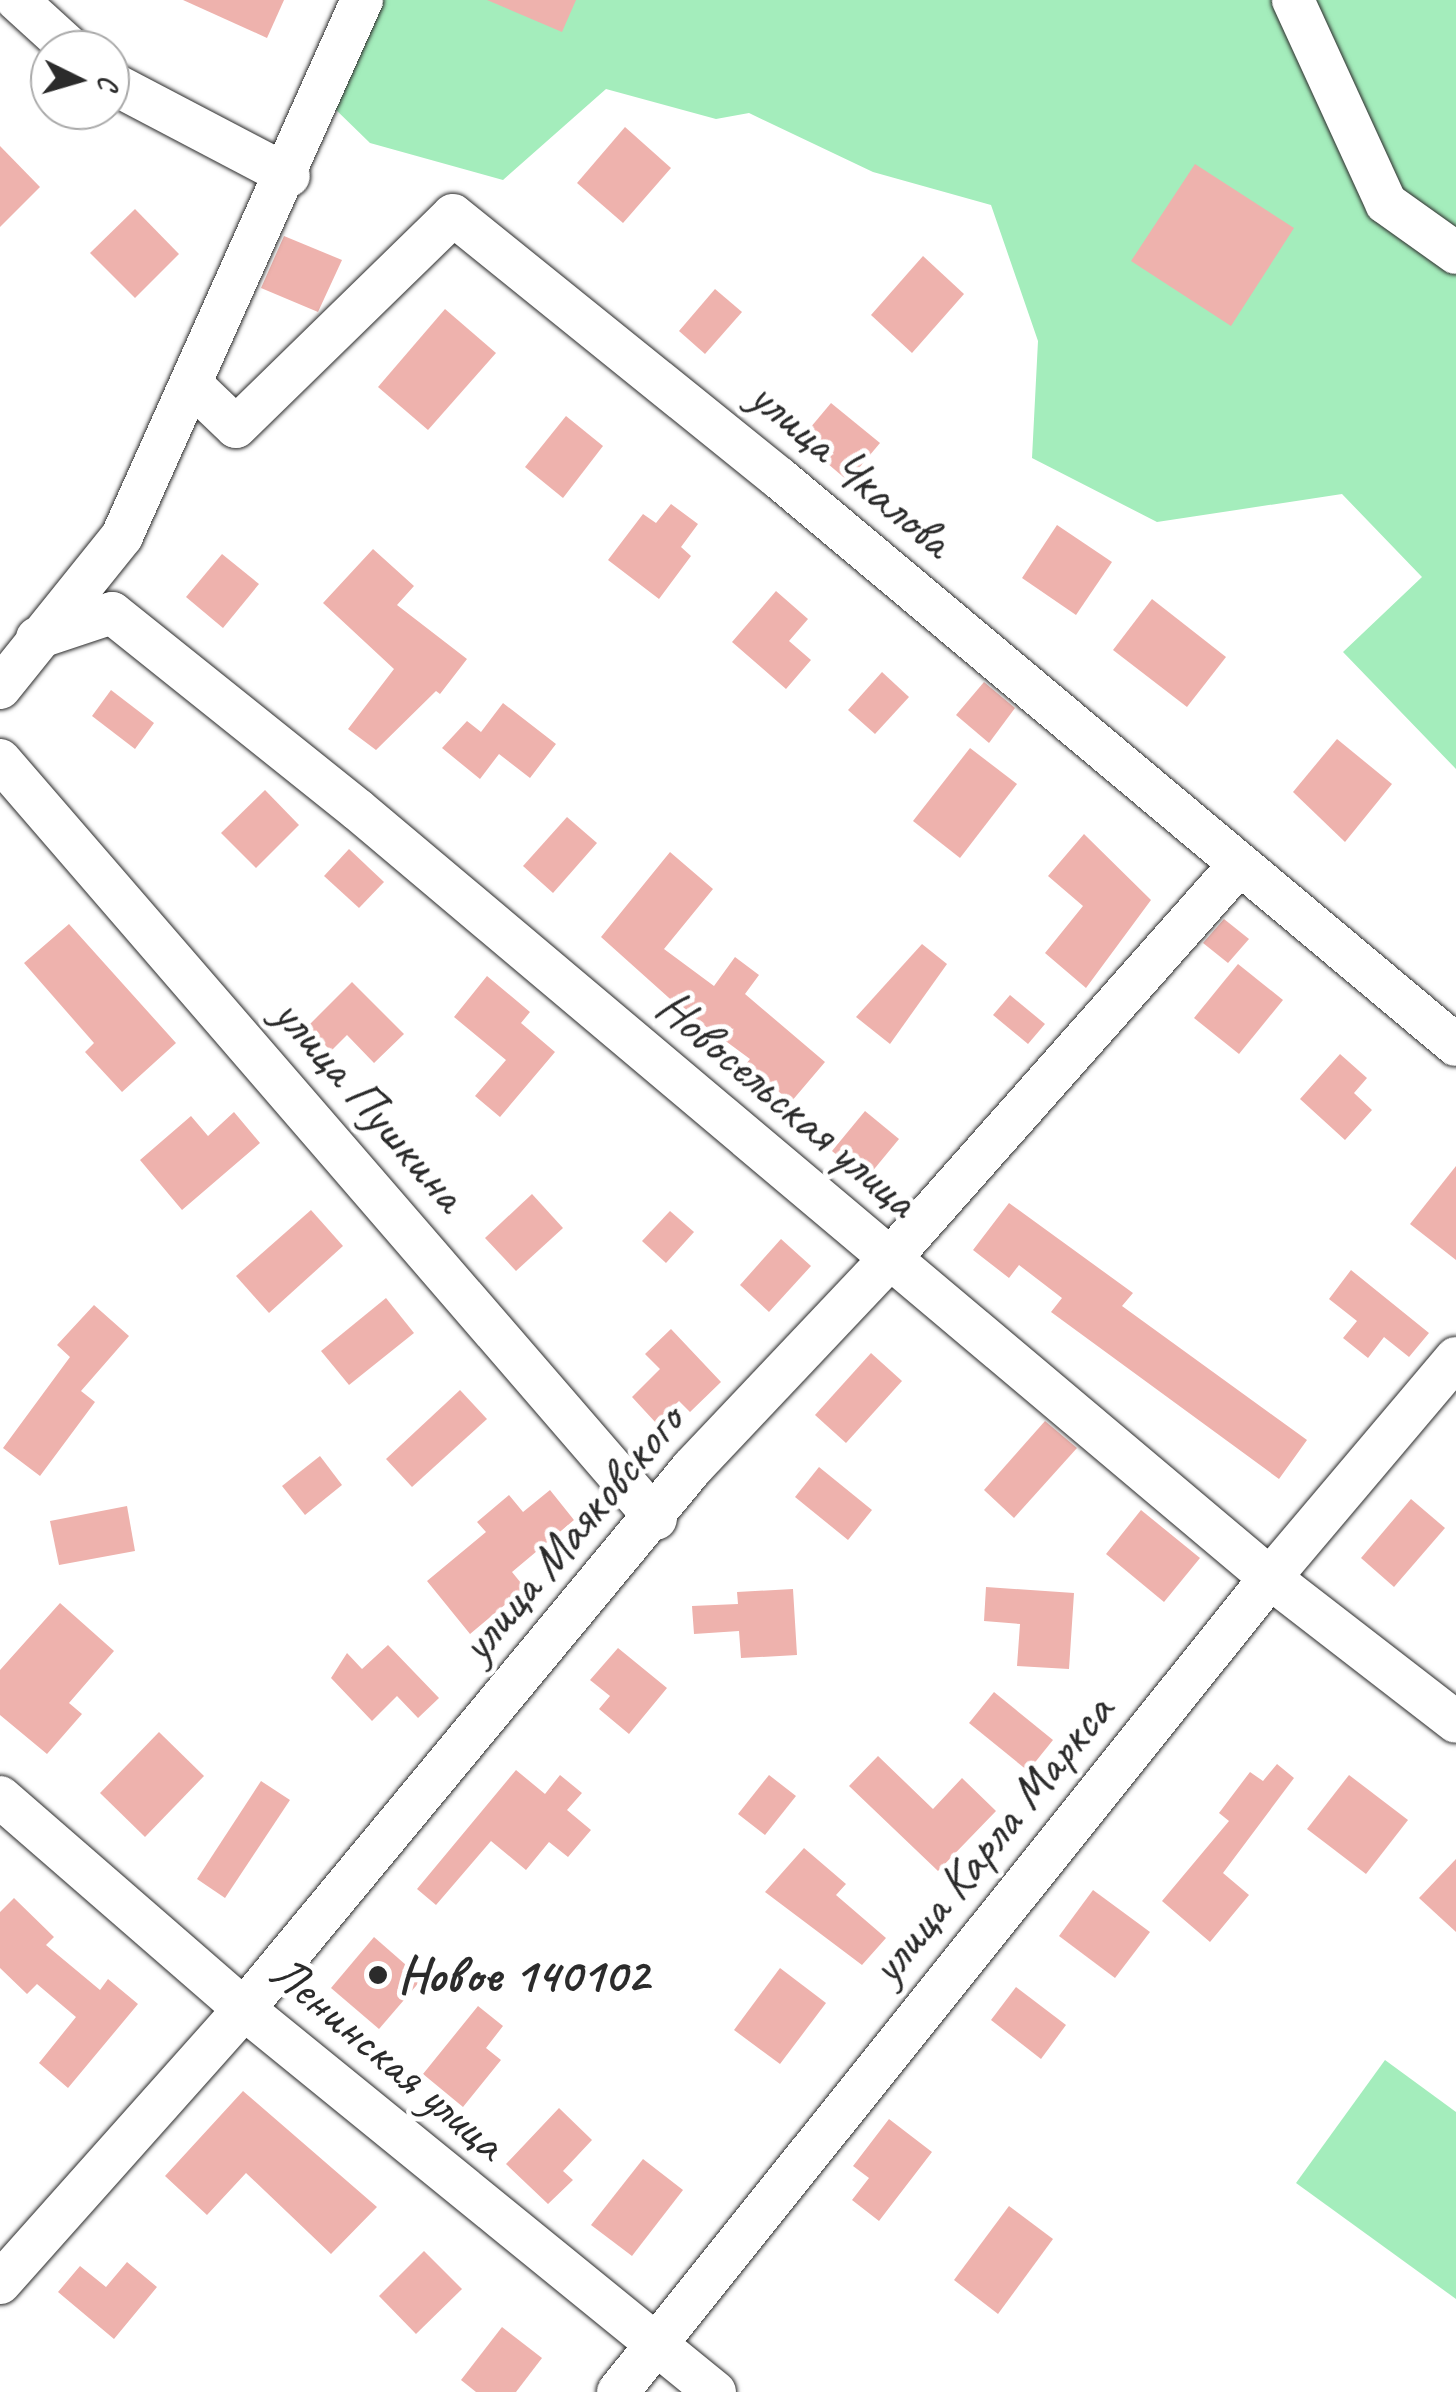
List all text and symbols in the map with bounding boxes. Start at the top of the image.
north arrow [30,30,130,130]
text: С [90,74,126,91]
street label: улица Чкалова [738,367,964,569]
street label: Новосельская улица [643,975,931,1231]
street label: улица Пушкина [260,984,480,1224]
street label: улица Маяковского [446,1392,696,1674]
street label: улица Карла Маркса [857,1683,1125,1995]
street label: Ленинская улица [257,1940,519,2174]
place label: Новое 140102 [398,1945,648,2005]
marker: Новое 140102 [367,1964,389,1986]

